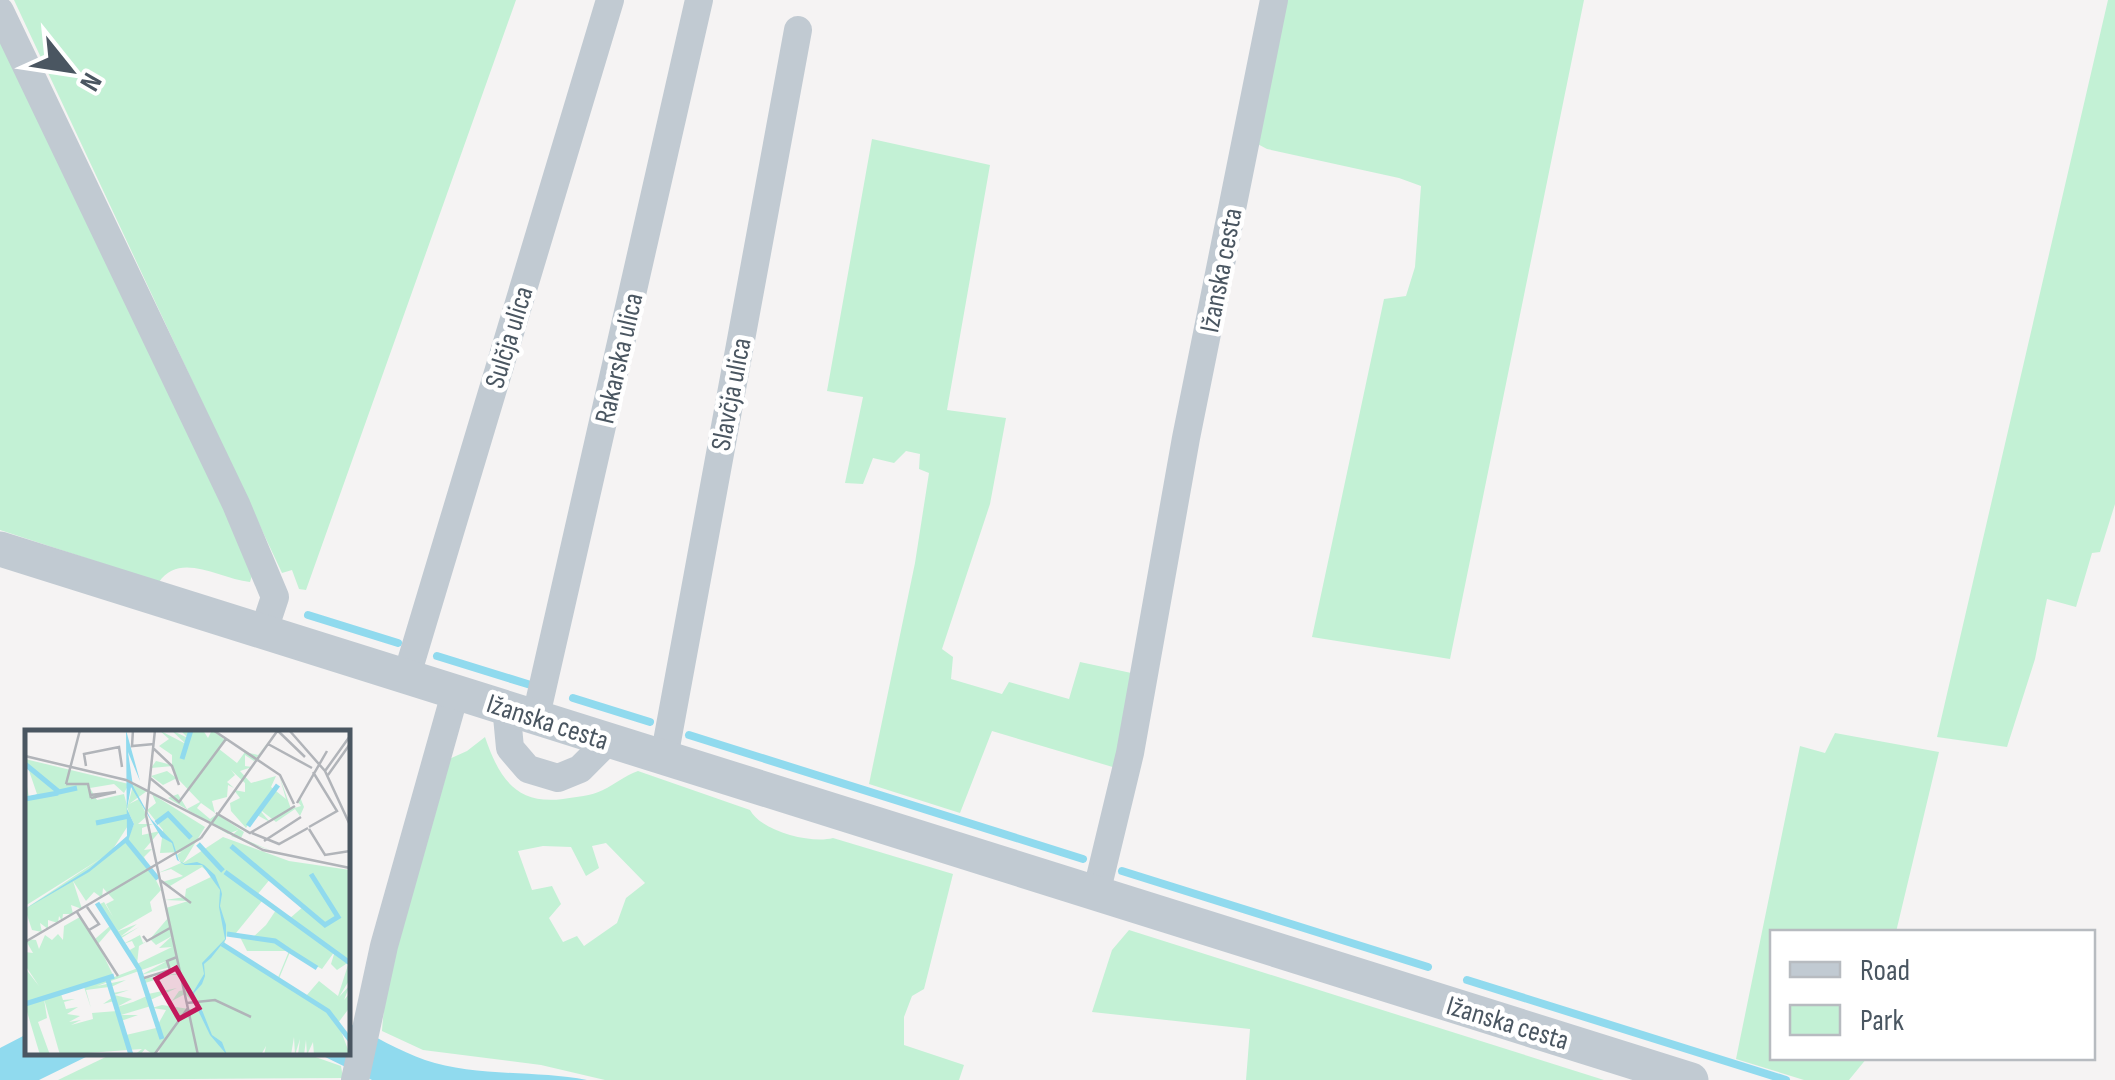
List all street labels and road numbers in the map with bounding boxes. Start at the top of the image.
street label: Ižanska cesta [1193,205,1250,335]
street label: Sulčja ulica [478,283,541,392]
street label: Rakarska ulica [588,290,650,427]
street label: Slavčja ulica [704,335,759,453]
street label: Ižanska cesta [483,687,613,758]
street label: Ižanska cesta [1442,989,1573,1058]

